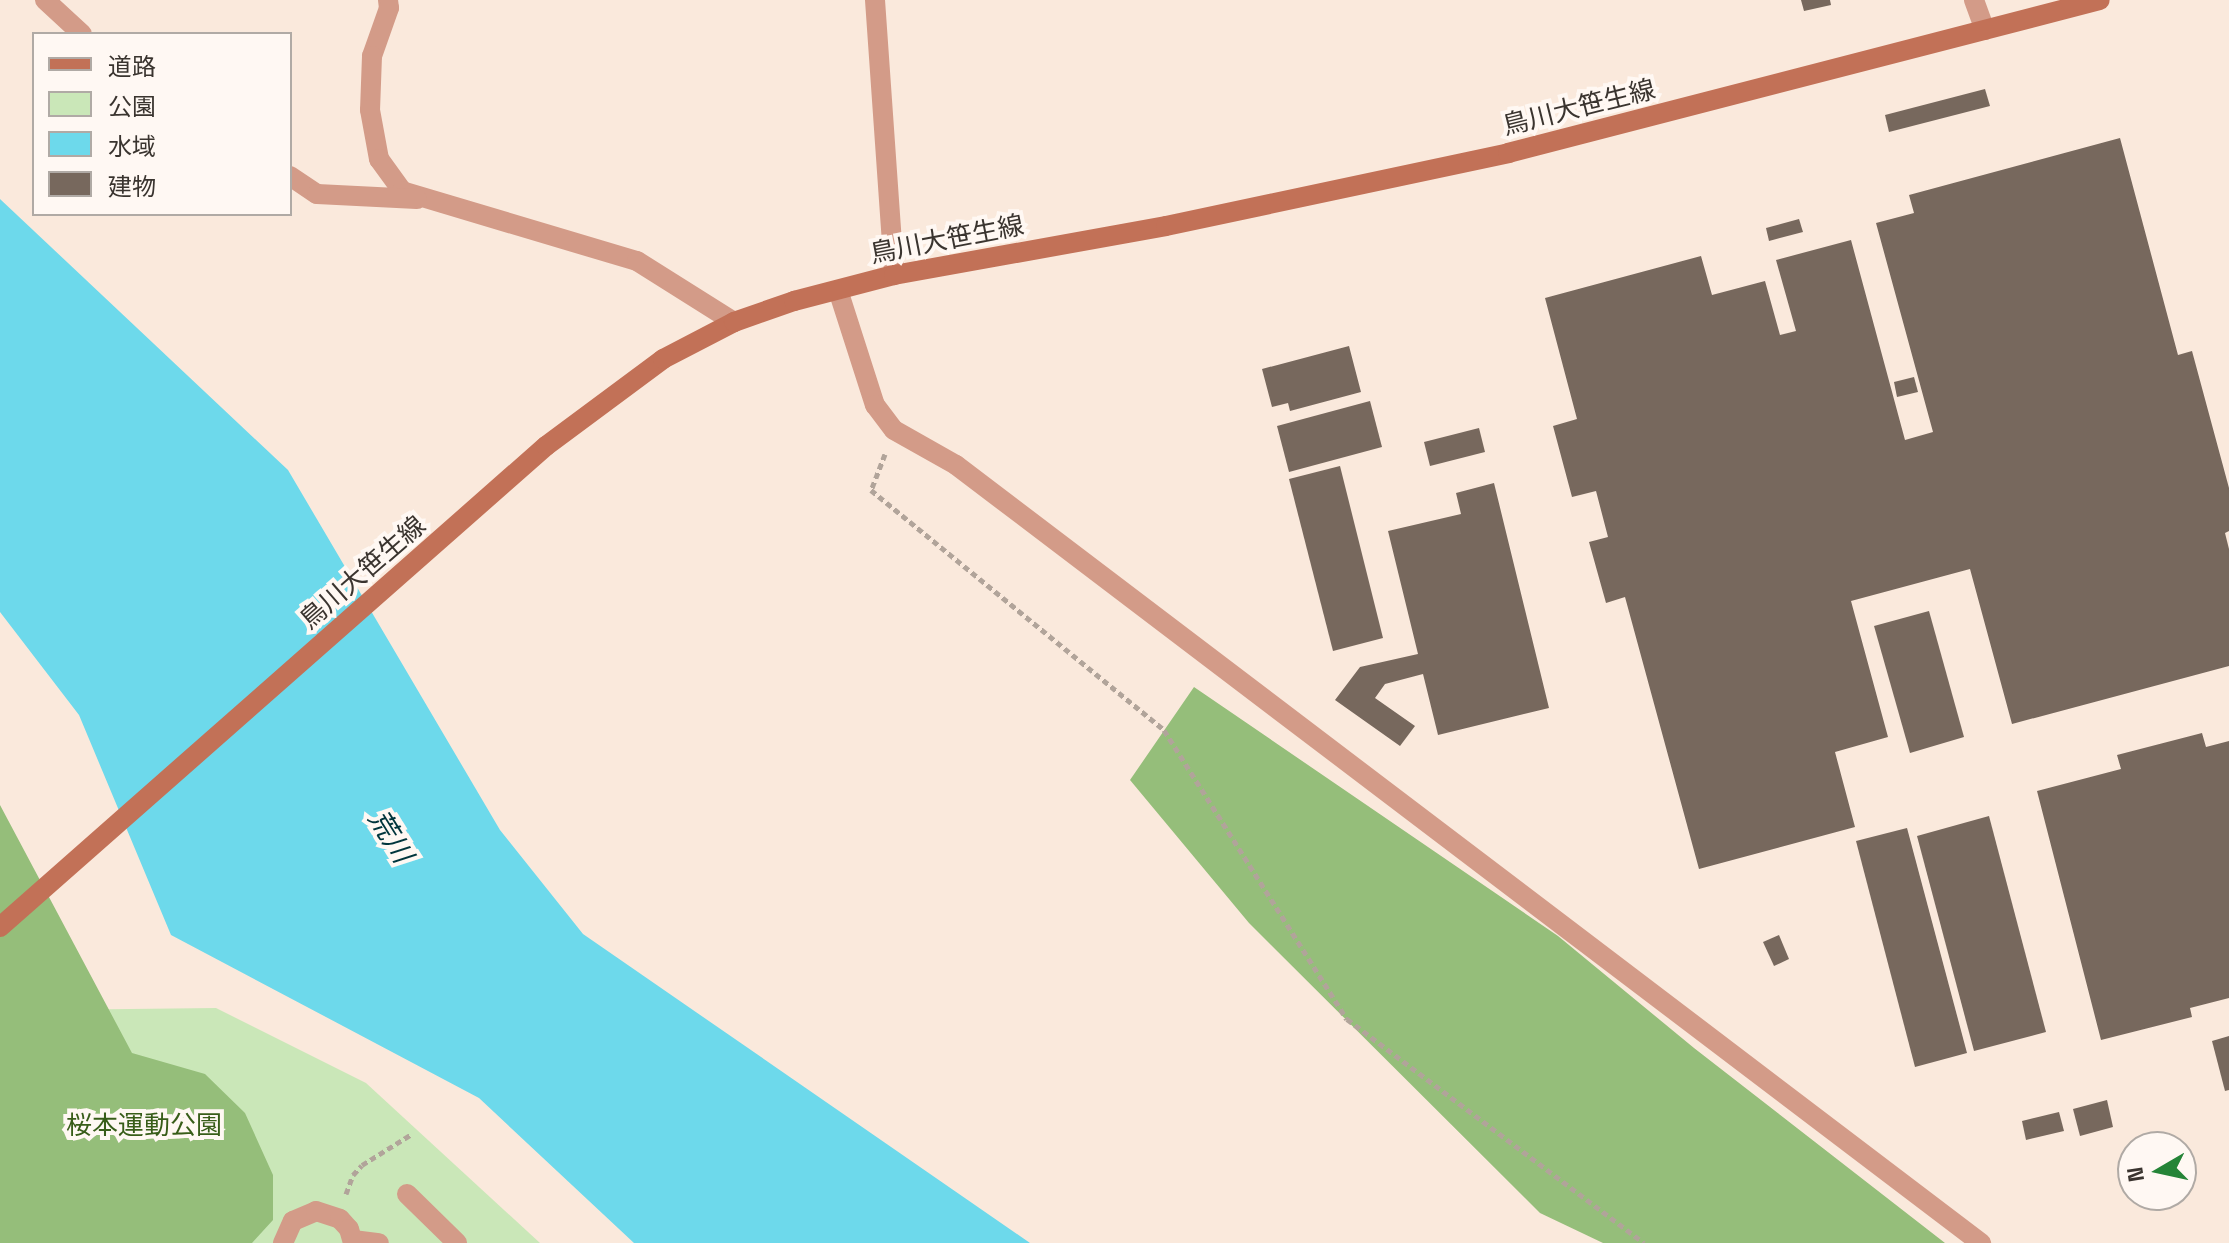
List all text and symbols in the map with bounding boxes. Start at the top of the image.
legend [32,32,292,216]
text: 道路 [108,51,156,82]
street label: 鳥川大笹生線 [1500,74,1658,142]
text: 公園 [108,91,156,122]
text: 水域 [108,131,156,162]
text: 建物 [108,171,156,202]
street label: 鳥川大笹生線 [867,210,1027,270]
street label: 鳥川大笹生線 [294,510,432,636]
water label: 荒川 [362,803,420,869]
park label: 桜本運動公園 [66,1110,222,1142]
north arrow [2117,1131,2197,1211]
text: N [2120,1165,2150,1184]

